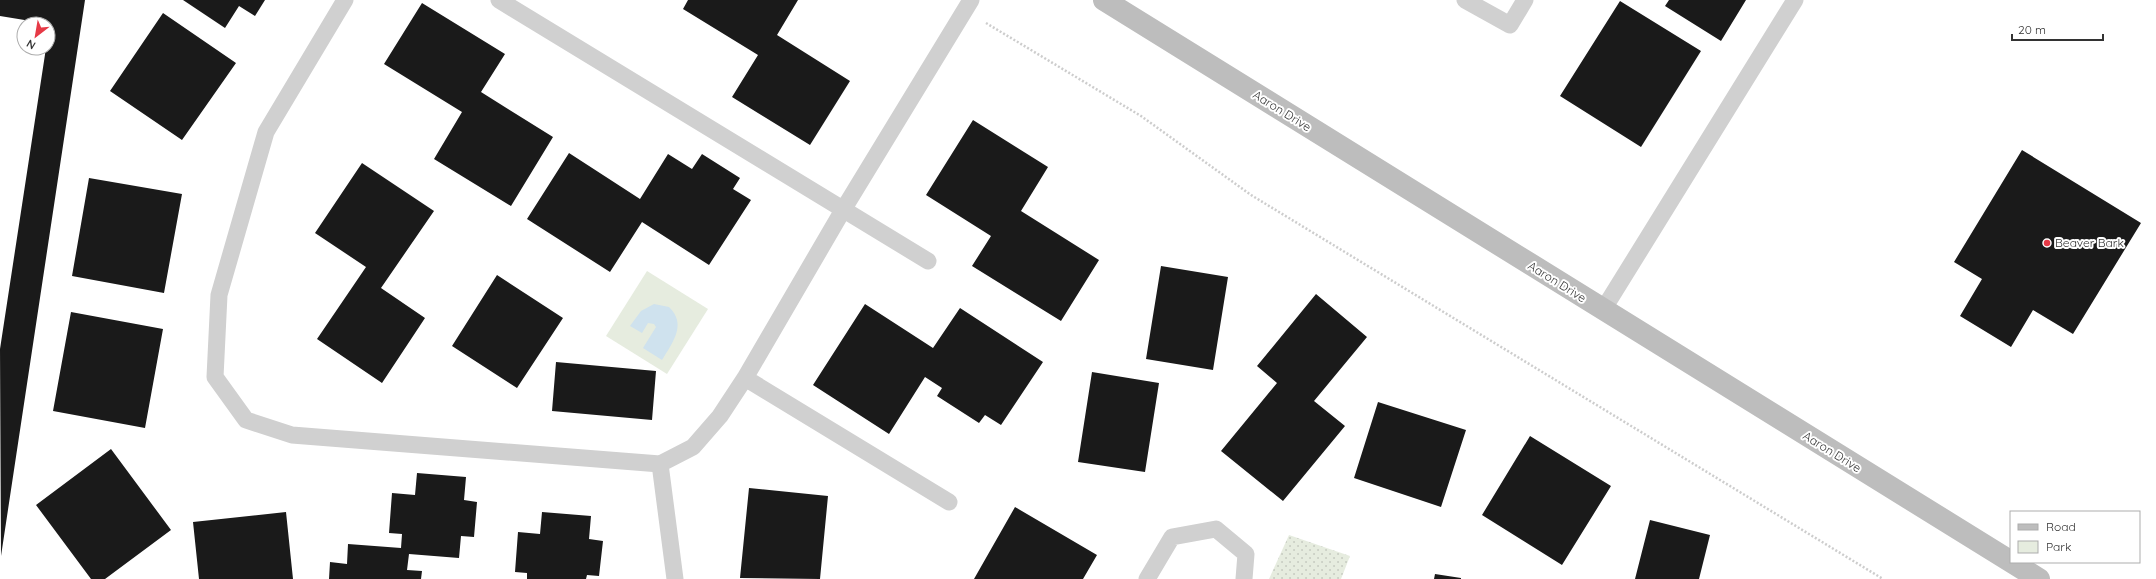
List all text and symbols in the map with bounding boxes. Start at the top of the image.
north arrow [16,16,56,56]
scale bar [2012,16,2103,42]
text: 20 m [2018,22,2046,37]
text: N [24,36,38,53]
street label: Aaron Drive [1250,87,1314,135]
place label: Beaver Bark [2055,235,2124,250]
marker: Beaver Bark [2042,238,2052,248]
street label: Aaron Drive [1525,258,1589,306]
street label: Aaron Drive [1800,428,1864,476]
legend [2010,511,2140,563]
text: Road [2046,519,2076,534]
text: Park [2046,539,2071,554]

